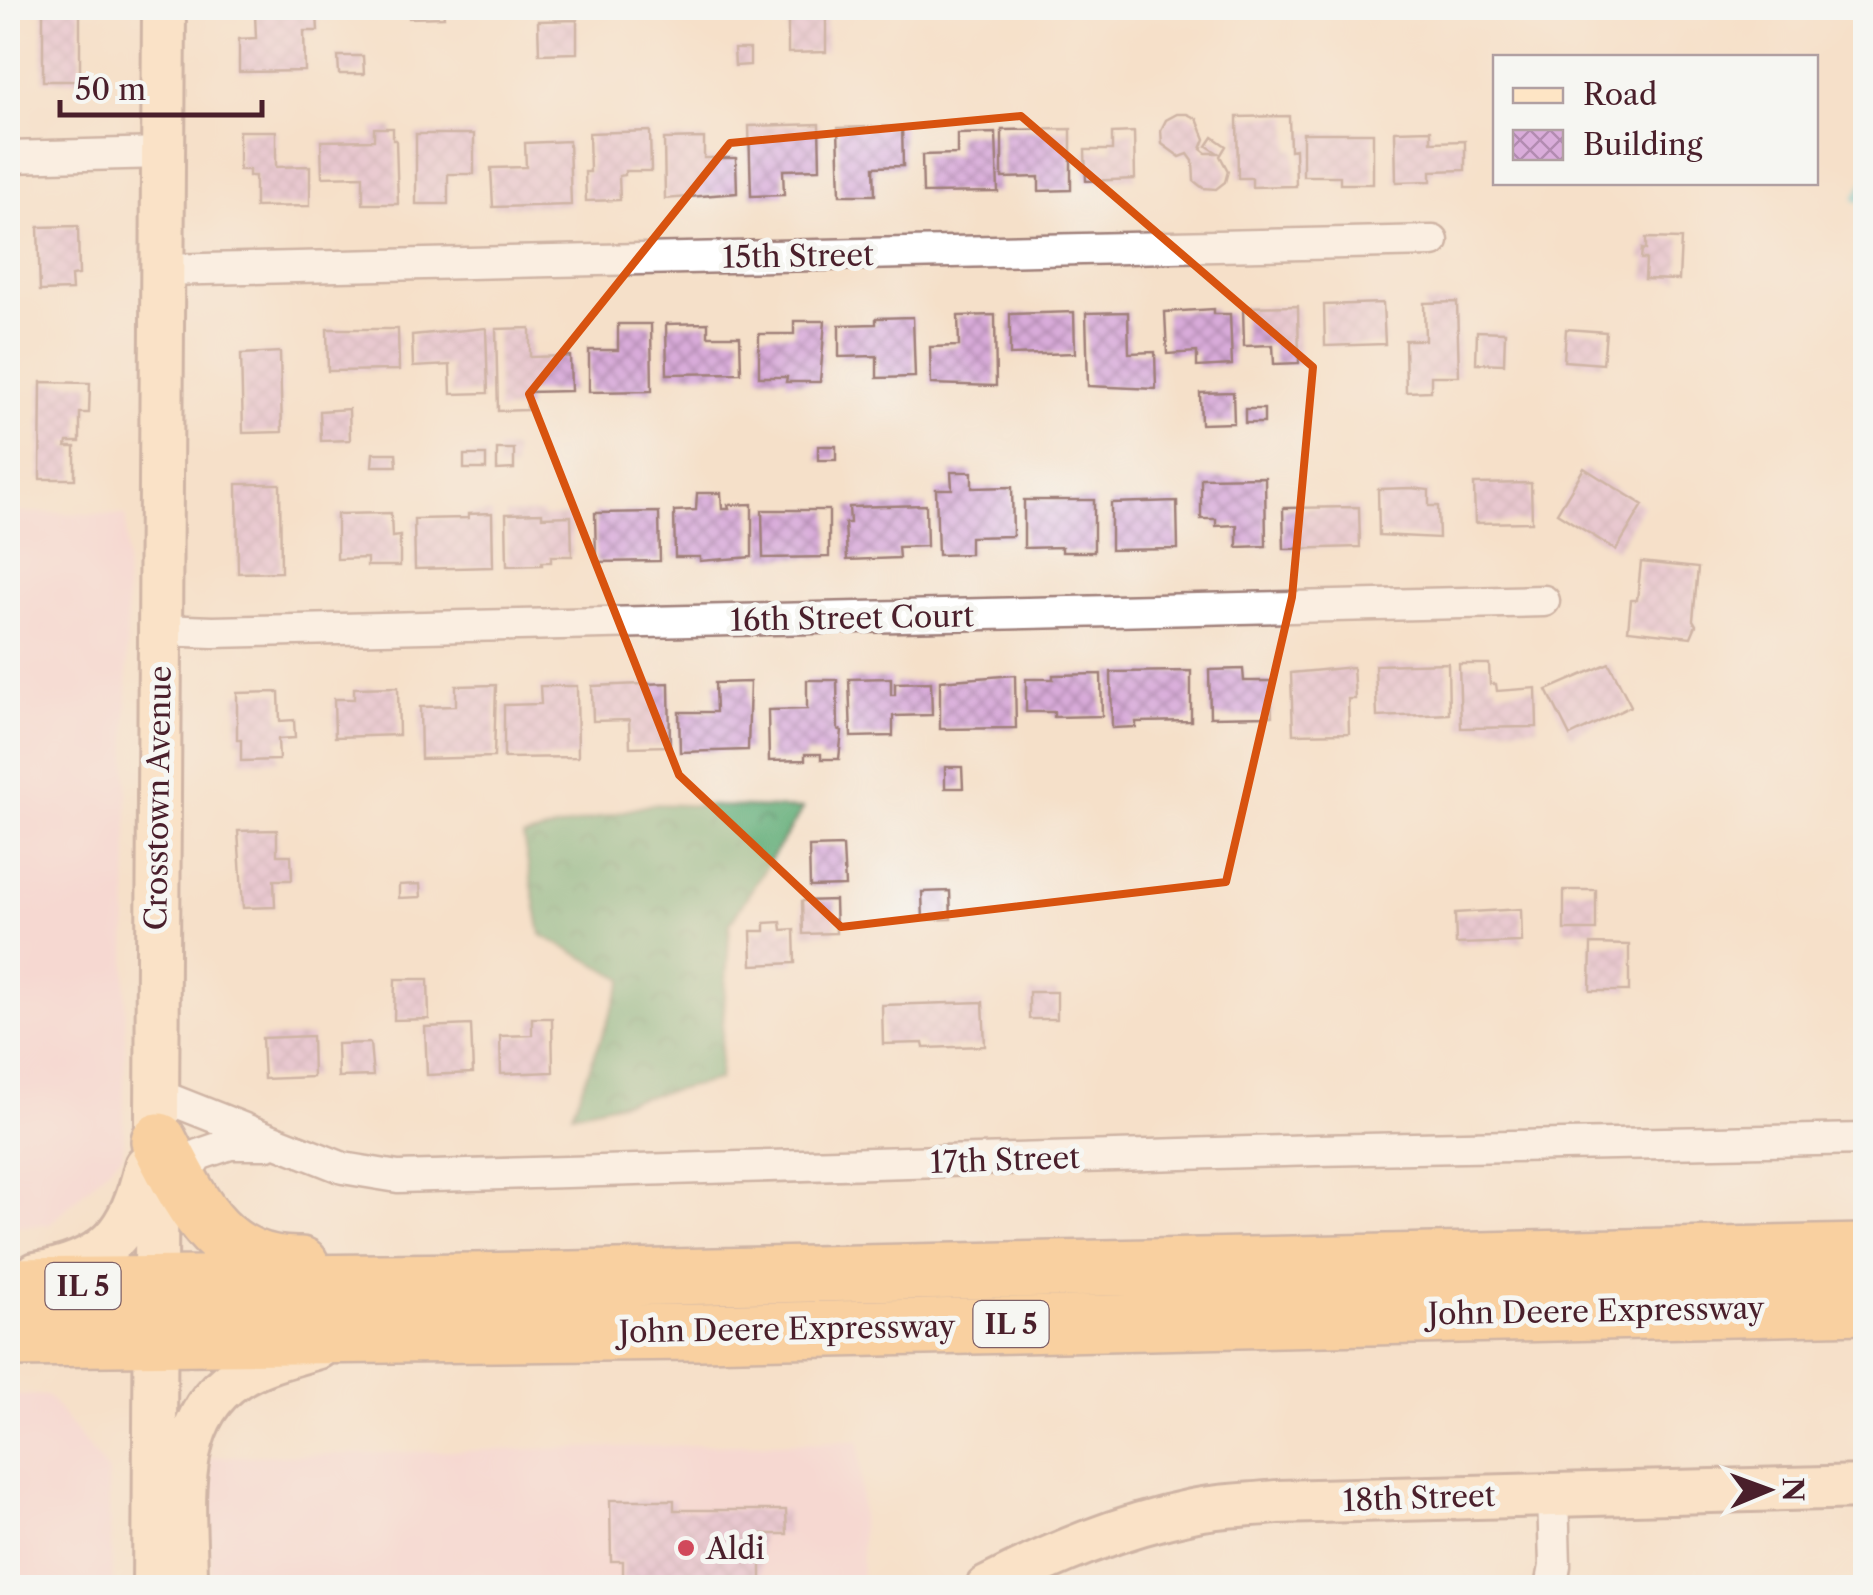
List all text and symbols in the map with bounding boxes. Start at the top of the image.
scale bar [60,55,262,117]
legend [1493,55,1818,185]
text: 50 m [75,71,146,108]
text: Road [1583,76,1657,113]
text: Building [1583,126,1703,163]
street label: 15th Street [722,236,874,276]
street label: 16th Street Court [730,597,975,639]
street label: Crosstown Avenue [137,665,179,931]
street label: 17th Street [930,1139,1081,1181]
road number: IL 5 [46,1263,120,1309]
street label: John Deere Expressway [1423,1290,1765,1333]
road number: IL 5 [974,1301,1048,1347]
street label: John Deere Expressway [614,1308,956,1351]
north arrow [1718,1440,1818,1540]
street label: 18th Street [1342,1477,1496,1519]
text: N [1776,1477,1810,1502]
place label: Aldi [705,1530,765,1567]
marker: Aldi [675,1537,697,1559]

